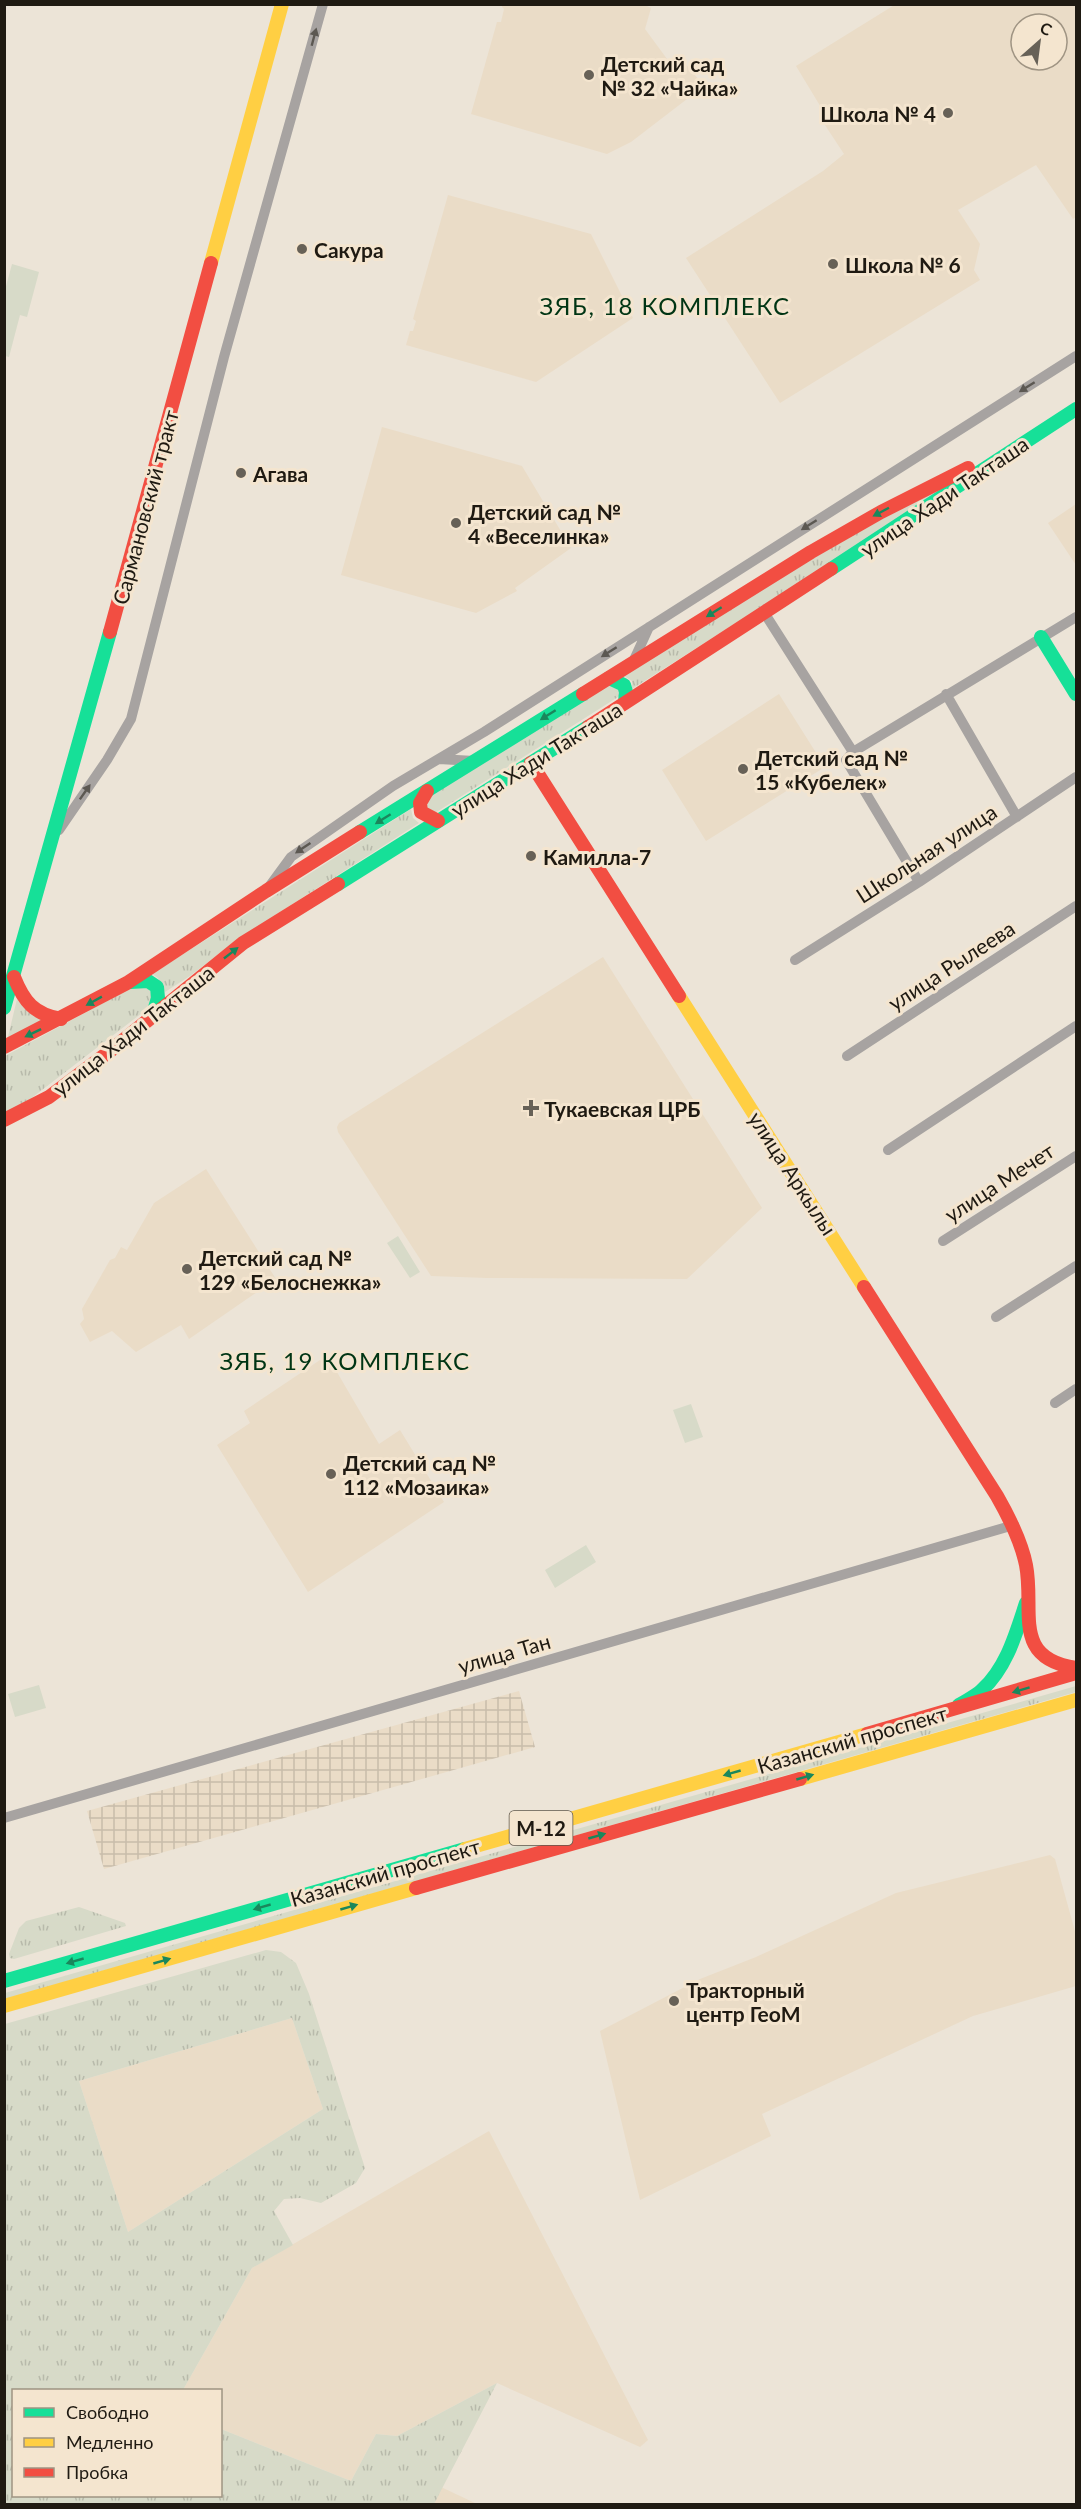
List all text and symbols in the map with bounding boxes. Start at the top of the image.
north arrow [1009,12,1069,72]
text: С [1037,17,1056,39]
one-way arrow [310,28,319,46]
place label: Детский сад № 32 «Чайка» [601,51,738,100]
marker: Детский сад № 32 «Чайка» [582,68,596,82]
place label: Школа № 4 [820,101,936,126]
marker: Школа № 4 [941,106,955,120]
place label: Сакура [314,237,384,262]
marker: Сакура [295,242,309,256]
place label: Школа № 6 [845,252,961,277]
marker: Школа № 6 [826,257,840,271]
district label: ЗЯБ, 18 КОМПЛЕКС [539,291,791,320]
one-way arrow [1019,382,1035,393]
street label: Сармановский тракт [107,407,183,607]
street label: улица Хади Такташа [855,431,1033,561]
place label: Агава [252,461,308,486]
marker: Агава [234,466,248,480]
place label: Детский сад № 4 «Веселинка» [468,499,621,548]
one-way arrow [872,507,889,517]
marker: Детский сад № 4 «Веселинка» [449,516,463,530]
one-way arrow [801,520,817,531]
one-way arrow [706,607,722,618]
one-way arrow [601,647,617,658]
street label: улица Хади Такташа [446,696,626,822]
one-way arrow [540,710,556,721]
place label: Детский сад № 15 «Кубелек» [755,745,908,794]
marker: Детский сад № 15 «Кубелек» [736,762,750,776]
one-way arrow [79,785,91,801]
street label: Школьная улица [851,798,1001,908]
one-way arrow [374,813,391,824]
one-way arrow [296,842,312,854]
place label: Камилла-7 [543,844,651,869]
marker: Камилла-7 [524,849,538,863]
street label: улица Рылеева [883,915,1019,1015]
one-way arrow [223,947,238,959]
street label: улица Хади Такташа [48,959,218,1101]
one-way arrow [85,996,102,1006]
one-way arrow [24,1028,41,1038]
place label: Тукаевская ЦРБ [544,1096,701,1121]
marker: Тукаевская ЦРБ [522,1099,540,1117]
street label: улица Аркылы [744,1107,842,1239]
street label: улица Мечет [940,1137,1059,1227]
place label: Детский сад № 129 «Белоснежка» [199,1245,381,1294]
marker: Детский сад № 129 «Белоснежка» [180,1262,194,1276]
district label: ЗЯБ, 19 КОМПЛЕКС [219,1346,471,1375]
place label: Детский сад № 112 «Мозаика» [343,1450,496,1499]
marker: Детский сад № 112 «Мозаика» [324,1467,338,1481]
street label: улица Тан [455,1628,553,1678]
one-way arrow [1011,1685,1029,1695]
street label: Казанский проспект [754,1700,950,1778]
one-way arrow [723,1769,741,1778]
one-way arrow [796,1771,814,1781]
road number: М-12 [510,1811,572,1845]
one-way arrow [588,1831,606,1840]
street label: Казанский проспект [287,1833,483,1911]
one-way arrow [340,1902,358,1912]
one-way arrow [253,1903,271,1912]
one-way arrow [153,1956,171,1965]
one-way arrow [66,1957,84,1966]
place label: Тракторный центр ГеоМ [686,1977,805,2026]
marker: Тракторный центр ГеоМ [667,1994,681,2008]
legend [12,2389,222,2497]
text: Свободно [66,2401,149,2423]
text: Медленно [66,2431,154,2453]
text: Пробка [66,2461,128,2483]

